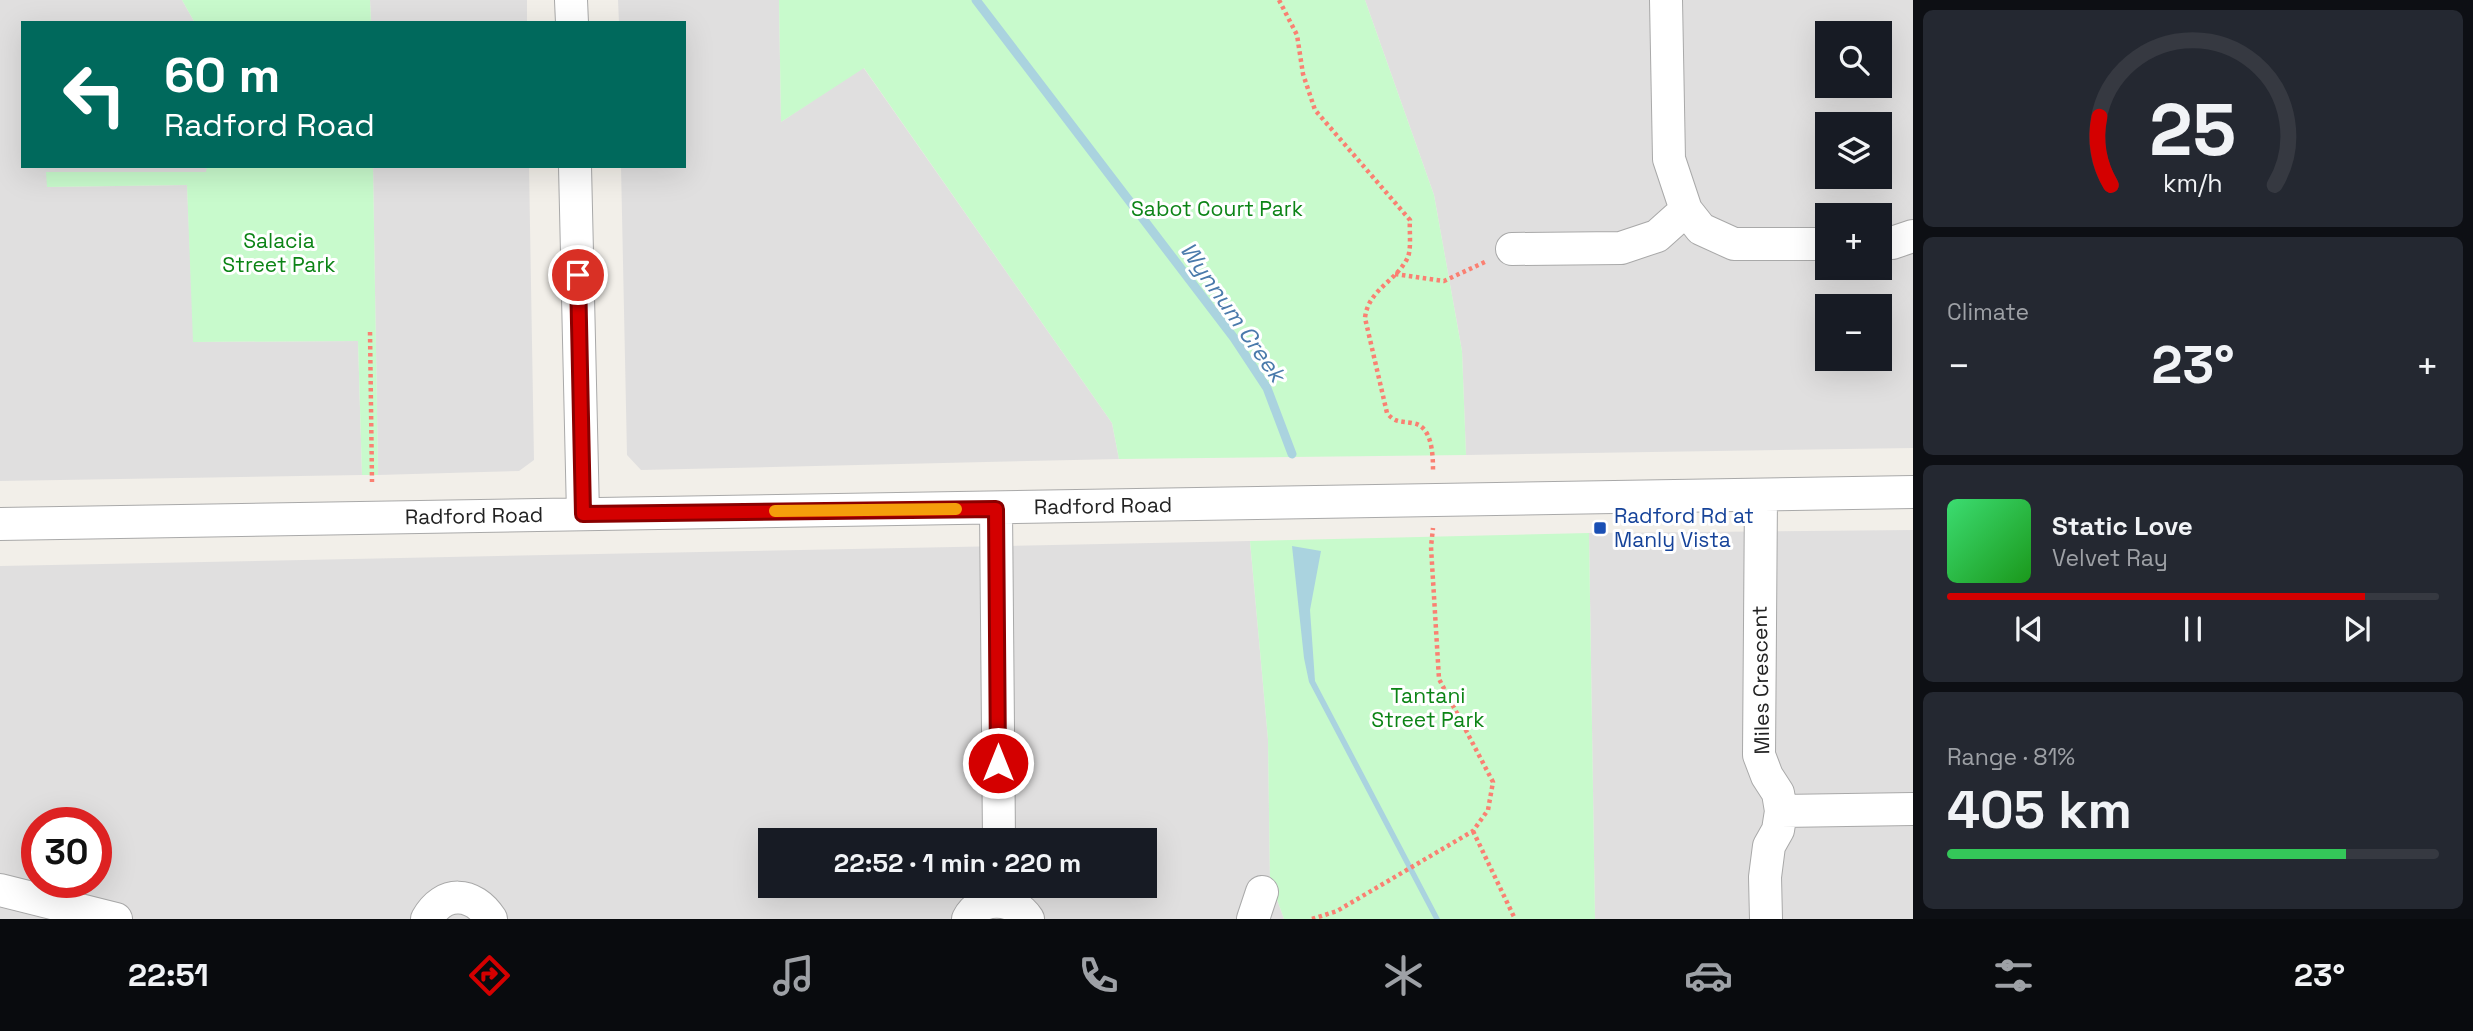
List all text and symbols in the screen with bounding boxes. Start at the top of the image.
map controls [1815,21,1892,371]
button: search [1815,21,1892,98]
text: 60 m [164,44,280,106]
icon: left [49,49,140,140]
text: 25 [2150,83,2236,176]
text: Radford Road [164,105,375,145]
button: layers [1815,112,1892,189]
text: km/h [2163,166,2223,198]
park label: Sabot Court Park [1131,195,1303,222]
button: + [1815,203,1892,280]
park label: Salacia Street Park [222,227,336,278]
water label: Wynnum Creek [1174,236,1294,390]
pin [548,245,608,305]
icon: arrive [559,256,597,294]
button: − [1815,294,1892,371]
text: Climate [1947,297,2029,327]
text: 23° [2152,332,2235,398]
text: − [1947,342,1971,390]
text: + [2415,342,2439,390]
street label: Radford Road [1034,491,1172,520]
street label: Radford Road [405,501,543,530]
place label: Radford Rd at Manly Vista [1614,502,1754,553]
text: Static Love [2052,509,2193,543]
marker: Radford Rd at Manly Vista [1592,520,1608,536]
text: Velvet Ray [2052,543,2168,573]
street label: Miles Crescent [1746,605,1775,755]
icon: previous [2010,610,2048,648]
icon: pause [2174,610,2212,648]
icon: next [2338,610,2376,648]
park label: Tantani Street Park [1371,682,1485,733]
position arrow [961,726,1035,800]
text: Range · 81% [1947,742,2075,772]
text: 405 km [1947,777,2132,843]
speed limit sign: 30 [21,807,112,898]
text: 22:52 · 1 min · 220 m [834,846,1081,880]
icon: directions [465,951,514,1000]
icon: music [769,951,818,1000]
icon: phone [1074,951,1123,1000]
icon: climate [1379,951,1428,1000]
icon: car [1684,951,1733,1000]
icon: filters [1989,951,2038,1000]
text: 22:51 [128,955,209,995]
text: 23° [2294,955,2345,995]

